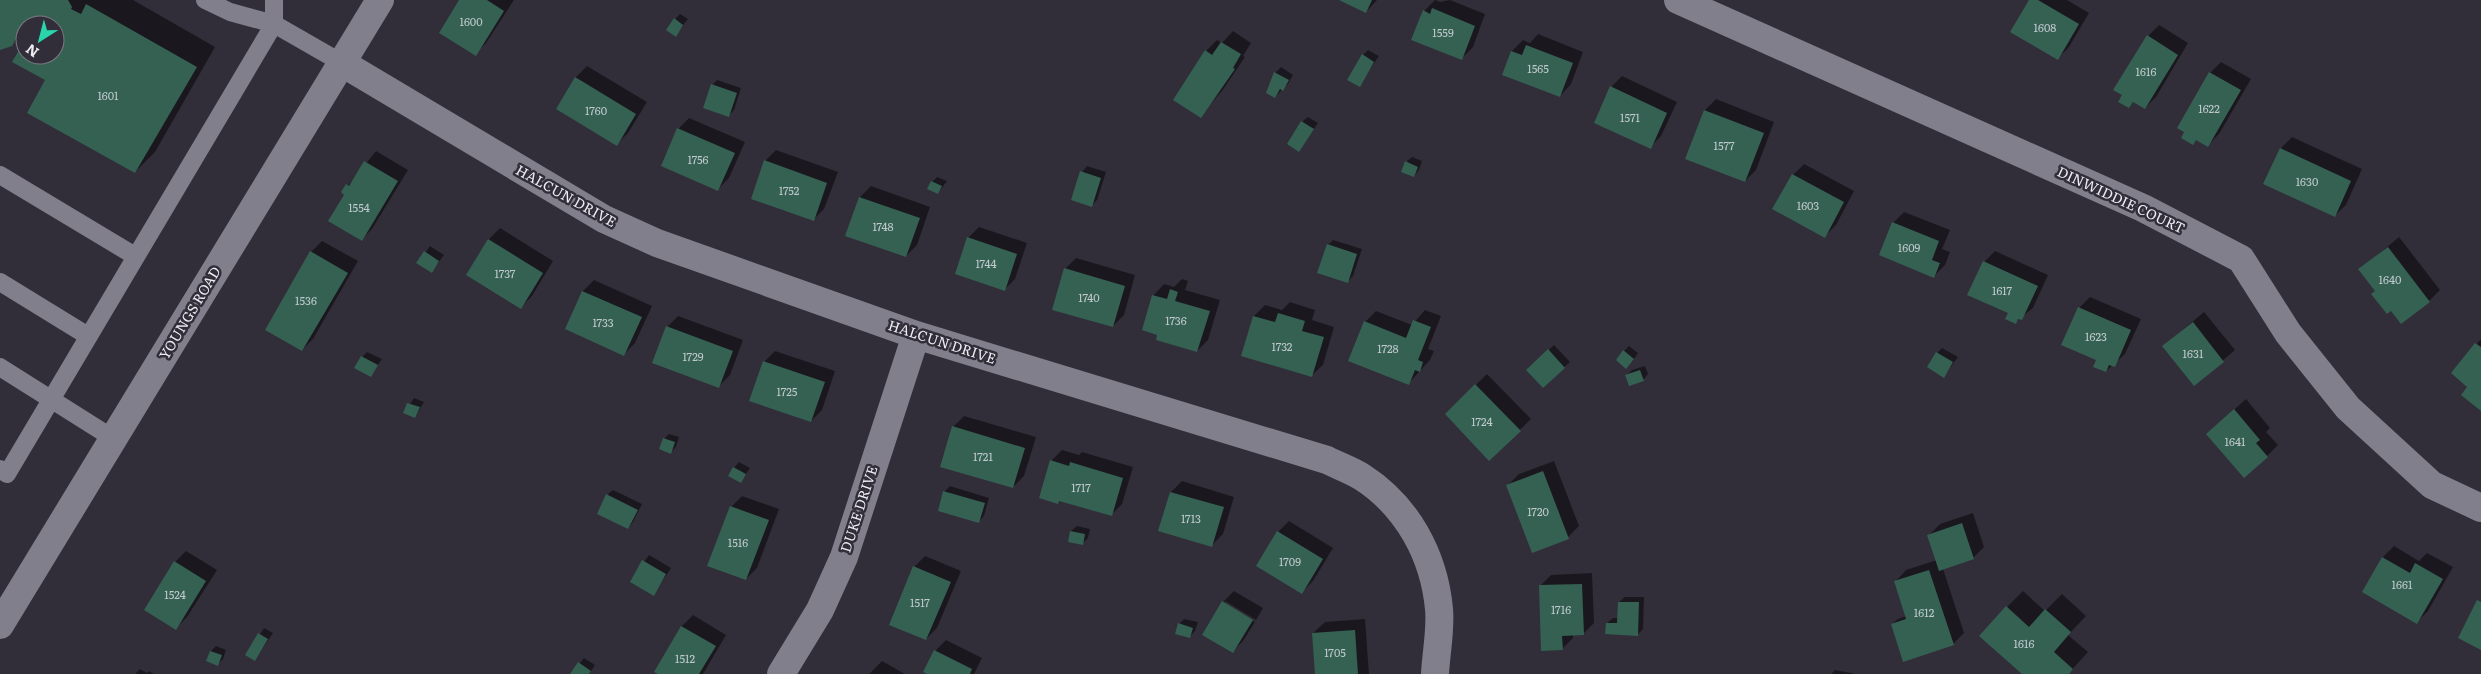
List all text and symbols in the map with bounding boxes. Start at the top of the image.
house number: 1600 [459,13,483,29]
north arrow [15,15,65,65]
house number: 1608 [2034,19,2056,35]
house number: 1559 [1432,24,1454,40]
text: N [21,40,42,63]
house number: 1565 [1527,60,1549,76]
house number: 1616 [2136,63,2156,79]
house number: 1601 [97,87,119,103]
house number: 1622 [2198,100,2220,116]
house number: 1760 [585,102,607,118]
house number: 1571 [1620,109,1641,125]
house number: 1577 [1713,137,1735,153]
house number: 1756 [688,151,709,167]
street label: HALCUN DRIVE [513,159,620,231]
street label: DINWIDDIE COURT [2054,161,2189,238]
house number: 1630 [2296,173,2318,189]
house number: 1752 [779,182,800,198]
house number: 1603 [1797,197,1819,213]
house number: 1554 [348,199,370,215]
house number: 1748 [872,218,894,234]
house number: 1609 [1898,239,1920,255]
house number: 1744 [975,255,997,271]
street label: YOUNGS ROAD [153,262,225,363]
house number: 1737 [495,265,516,281]
house number: 1640 [2379,271,2401,287]
house number: 1617 [1992,282,2012,298]
house number: 1740 [1078,289,1100,305]
house number: 1536 [295,292,317,308]
house number: 1736 [1165,312,1187,328]
house number: 1733 [592,314,614,330]
street label: HALCUN DRIVE [886,314,999,368]
house number: 1623 [2085,328,2107,344]
house number: 1732 [1272,338,1293,354]
house number: 1728 [1377,340,1399,356]
house number: 1631 [2183,345,2204,361]
house number: 1729 [682,348,704,364]
house number: 1725 [777,383,798,399]
house number: 1724 [1471,413,1493,429]
house number: 1641 [2225,433,2246,449]
house number: 1721 [973,448,993,464]
street label: DUKE DRIVE [835,463,882,555]
house number: 1717 [1071,479,1091,495]
house number: 1720 [1527,503,1549,519]
house number: 1713 [1181,510,1201,526]
house number: 1516 [728,534,748,550]
house number: 1709 [1279,553,1301,569]
house number: 1661 [2392,576,2413,592]
house number: 1524 [164,586,186,602]
house number: 1517 [910,594,930,610]
house number: 1716 [1551,601,1571,617]
house number: 1612 [1914,604,1935,620]
house number: 1616 [2014,635,2034,651]
house number: 1705 [1324,644,1346,660]
house number: 1512 [675,650,695,666]

